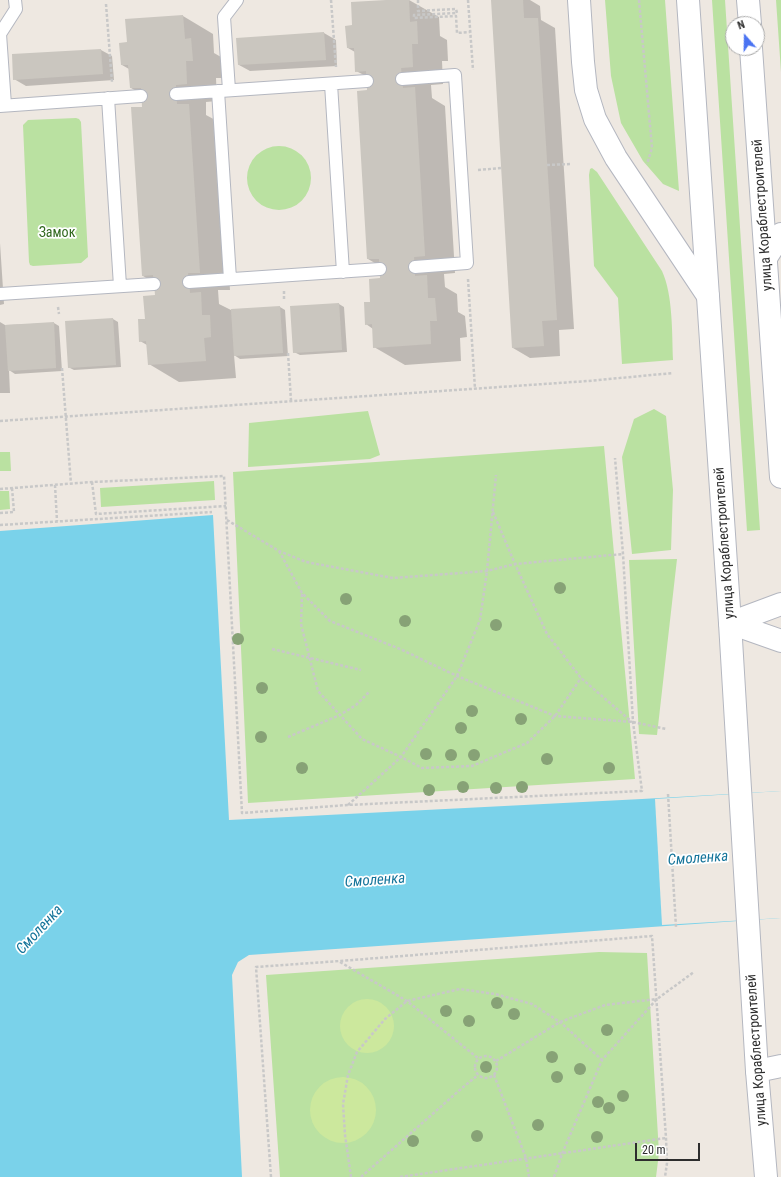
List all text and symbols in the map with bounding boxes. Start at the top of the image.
north arrow [725,16,765,56]
text: N [736,18,746,32]
street label: улица Кораблестроителей [749,139,777,291]
park label: Замок [39,225,75,241]
street label: улица Кораблестроителей [711,467,739,619]
water label: Смоленка [667,848,729,870]
water label: Смоленка [344,870,406,892]
water label: Смоленка [13,902,67,958]
street label: улица Кораблестроителей [743,974,771,1126]
scale bar [637,1135,702,1161]
text: 20 m [642,1143,666,1157]

